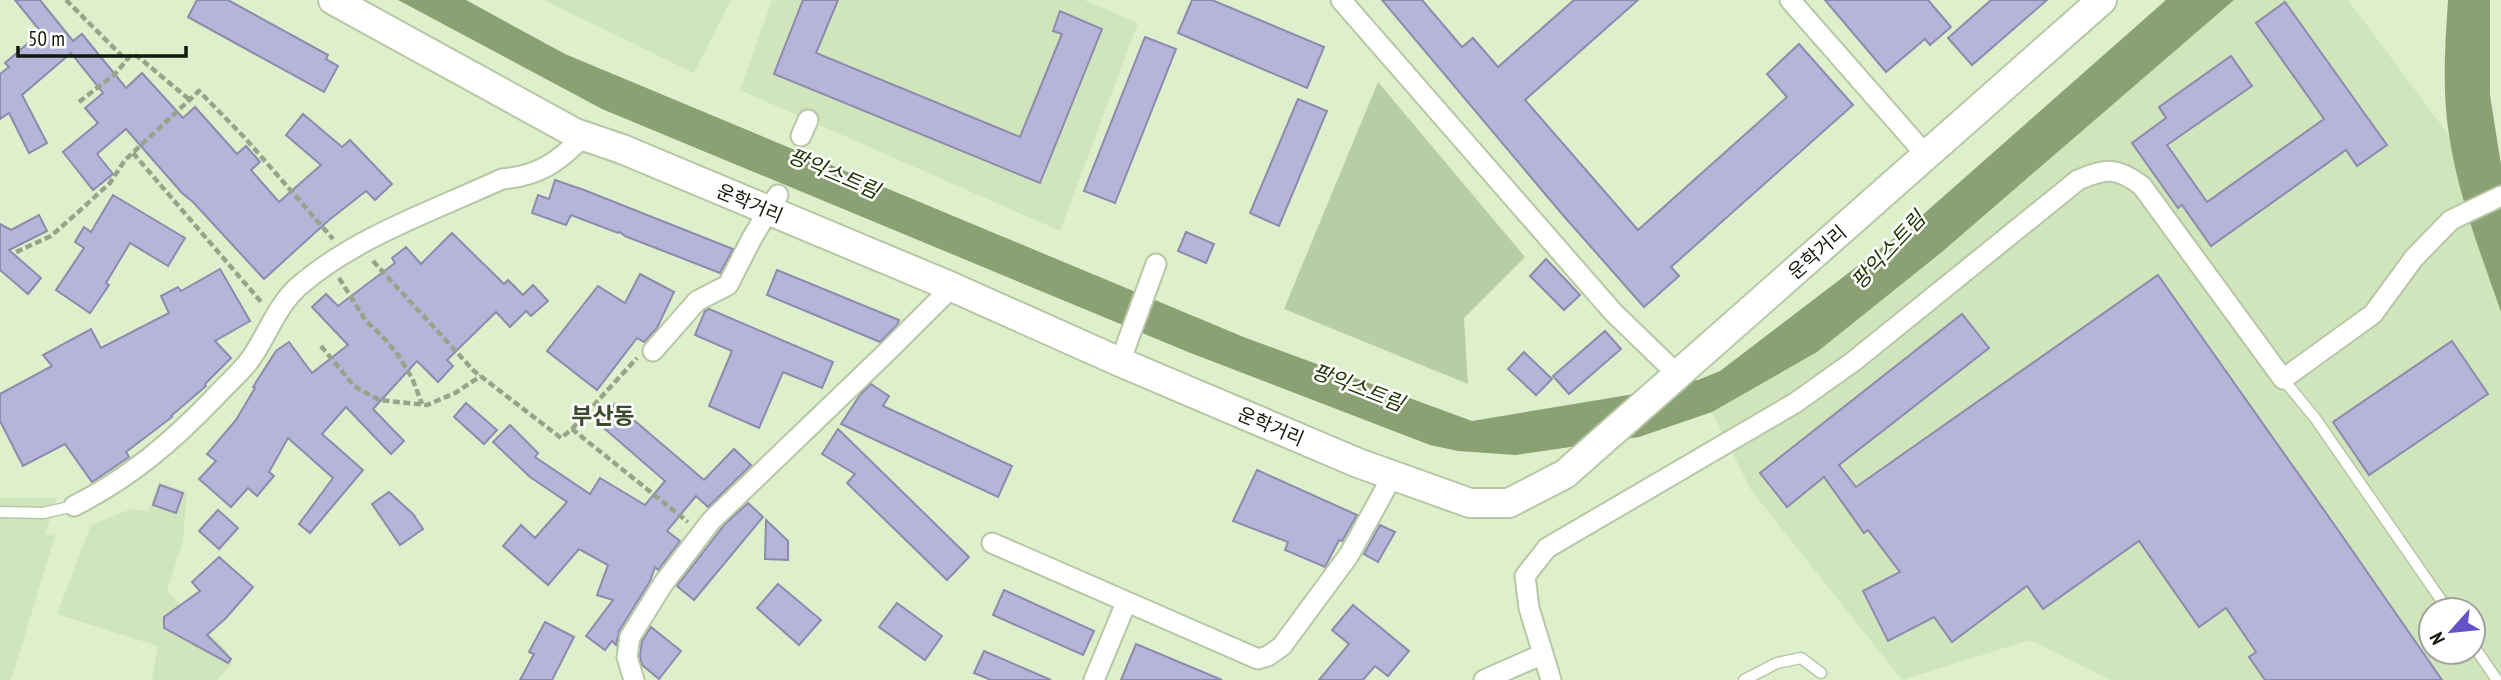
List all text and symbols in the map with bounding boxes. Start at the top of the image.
scale bar [18,14,186,58]
text: 50 m [28,25,65,52]
water label: 팡익스트림 [784,142,885,205]
street label: 운학거리 [713,178,787,228]
water label: 팡익스트림 [1845,204,1932,295]
street label: 운학거리 [1783,220,1851,284]
water label: 팡익스트림 [1308,357,1409,418]
district label: 부산동 [571,401,635,430]
street label: 운학거리 [1234,401,1308,451]
north arrow [2417,596,2487,666]
text: N [2424,629,2450,649]

